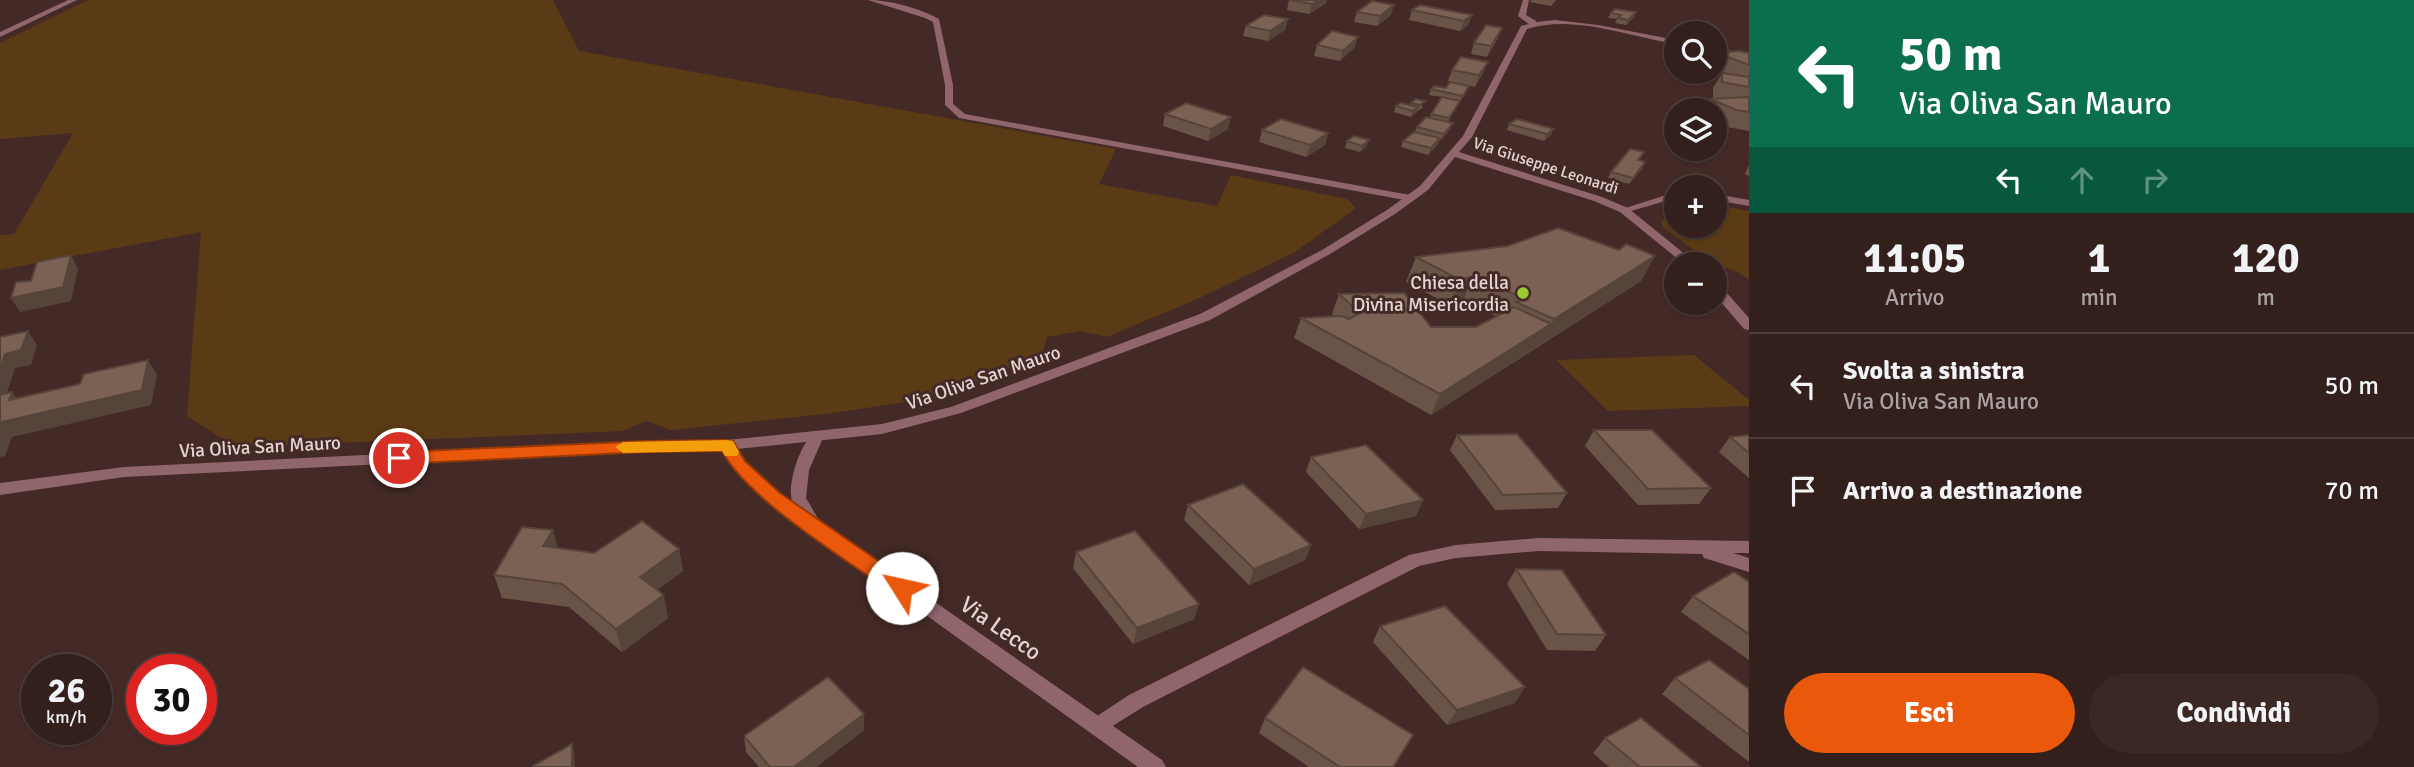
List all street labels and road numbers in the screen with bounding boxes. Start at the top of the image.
street label: Via Giuseppe Leonardi [1470,133,1621,199]
street label: Via Oliva San Mauro [903,340,1064,416]
street label: Via Oliva San Mauro [179,431,342,463]
street label: Via Lecco [955,590,1047,667]

